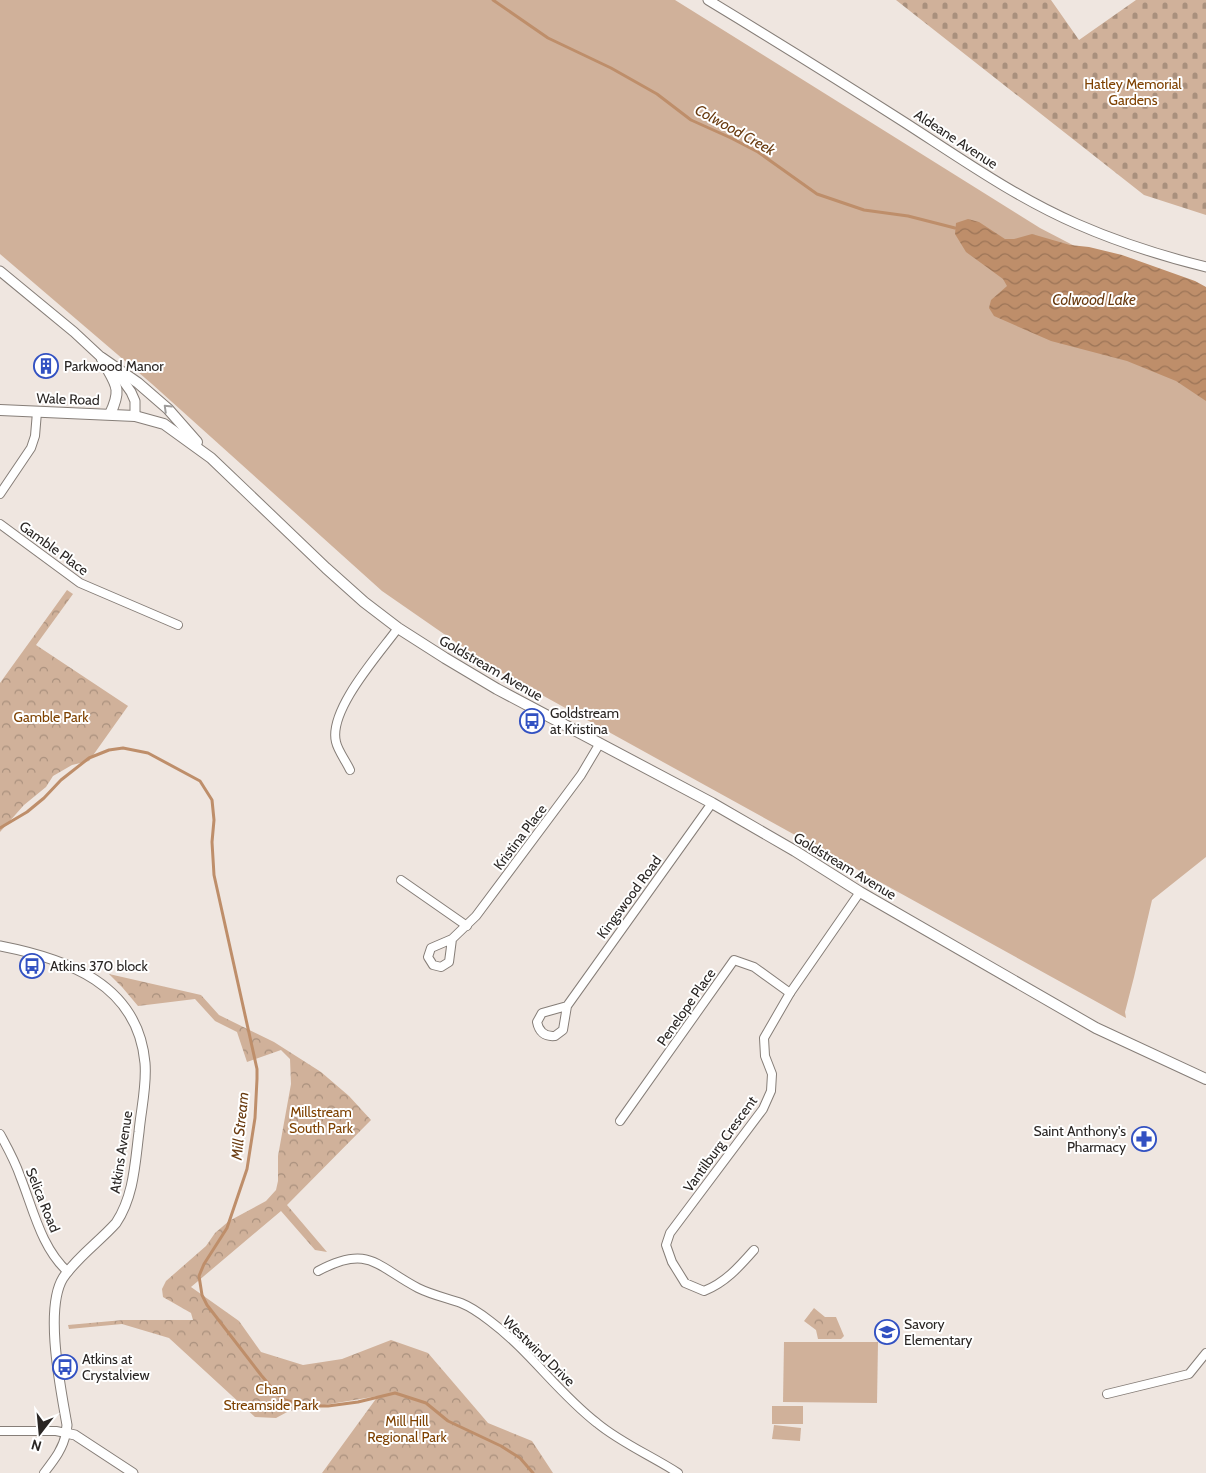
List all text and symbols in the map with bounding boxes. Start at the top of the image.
park label: Hatley Memorial Gardens [1084,75,1182,109]
water label: Colwood Creek [692,101,779,160]
street label: Aldeane Avenue [911,105,1001,173]
water label: Colwood Lake [1052,291,1136,309]
building icon: Parkwood Manor [33,353,59,379]
place label: Parkwood Manor [64,357,164,375]
street label: Wale Road [36,389,100,409]
one-way arrow [163,405,172,414]
street label: Gamble Place [16,517,92,579]
street label: Goldstream Avenue [436,631,546,705]
place label: Goldstream at Kristina [550,704,619,738]
park label: Gamble Park [14,708,89,726]
bus stop icon: Goldstream at Kristina [519,708,545,734]
street label: Kristina Place [489,800,551,874]
street label: Goldstream Avenue [790,828,900,904]
street label: Kingswood Road [593,852,665,942]
bus stop icon: Atkins 370 block [19,953,45,979]
place label: Atkins 370 block [50,957,148,975]
street label: Penelope Place [653,965,719,1049]
water label: Mill Stream [227,1091,253,1162]
street label: Vantilburg Crescent [679,1092,761,1196]
park label: Millstream South Park [289,1103,354,1137]
street label: Atkins Avenue [106,1109,136,1195]
place label: Saint Anthony's Pharmacy [1033,1122,1126,1156]
pharmacy icon: Saint Anthony's Pharmacy [1131,1126,1157,1152]
street label: Selica Road [22,1165,64,1235]
street label: Westwind Drive [499,1312,579,1390]
place label: Savory Elementary [904,1315,972,1349]
school or university icon: Savory Elementary [874,1319,900,1345]
place label: Atkins at Crystalview [82,1350,150,1384]
bus stop icon: Atkins at Crystalview [52,1354,78,1380]
park label: Chan Streamside Park [223,1380,319,1414]
north arrow [15,1408,65,1458]
park label: Mill Hill Regional Park [367,1412,447,1446]
text: N [29,1435,44,1456]

